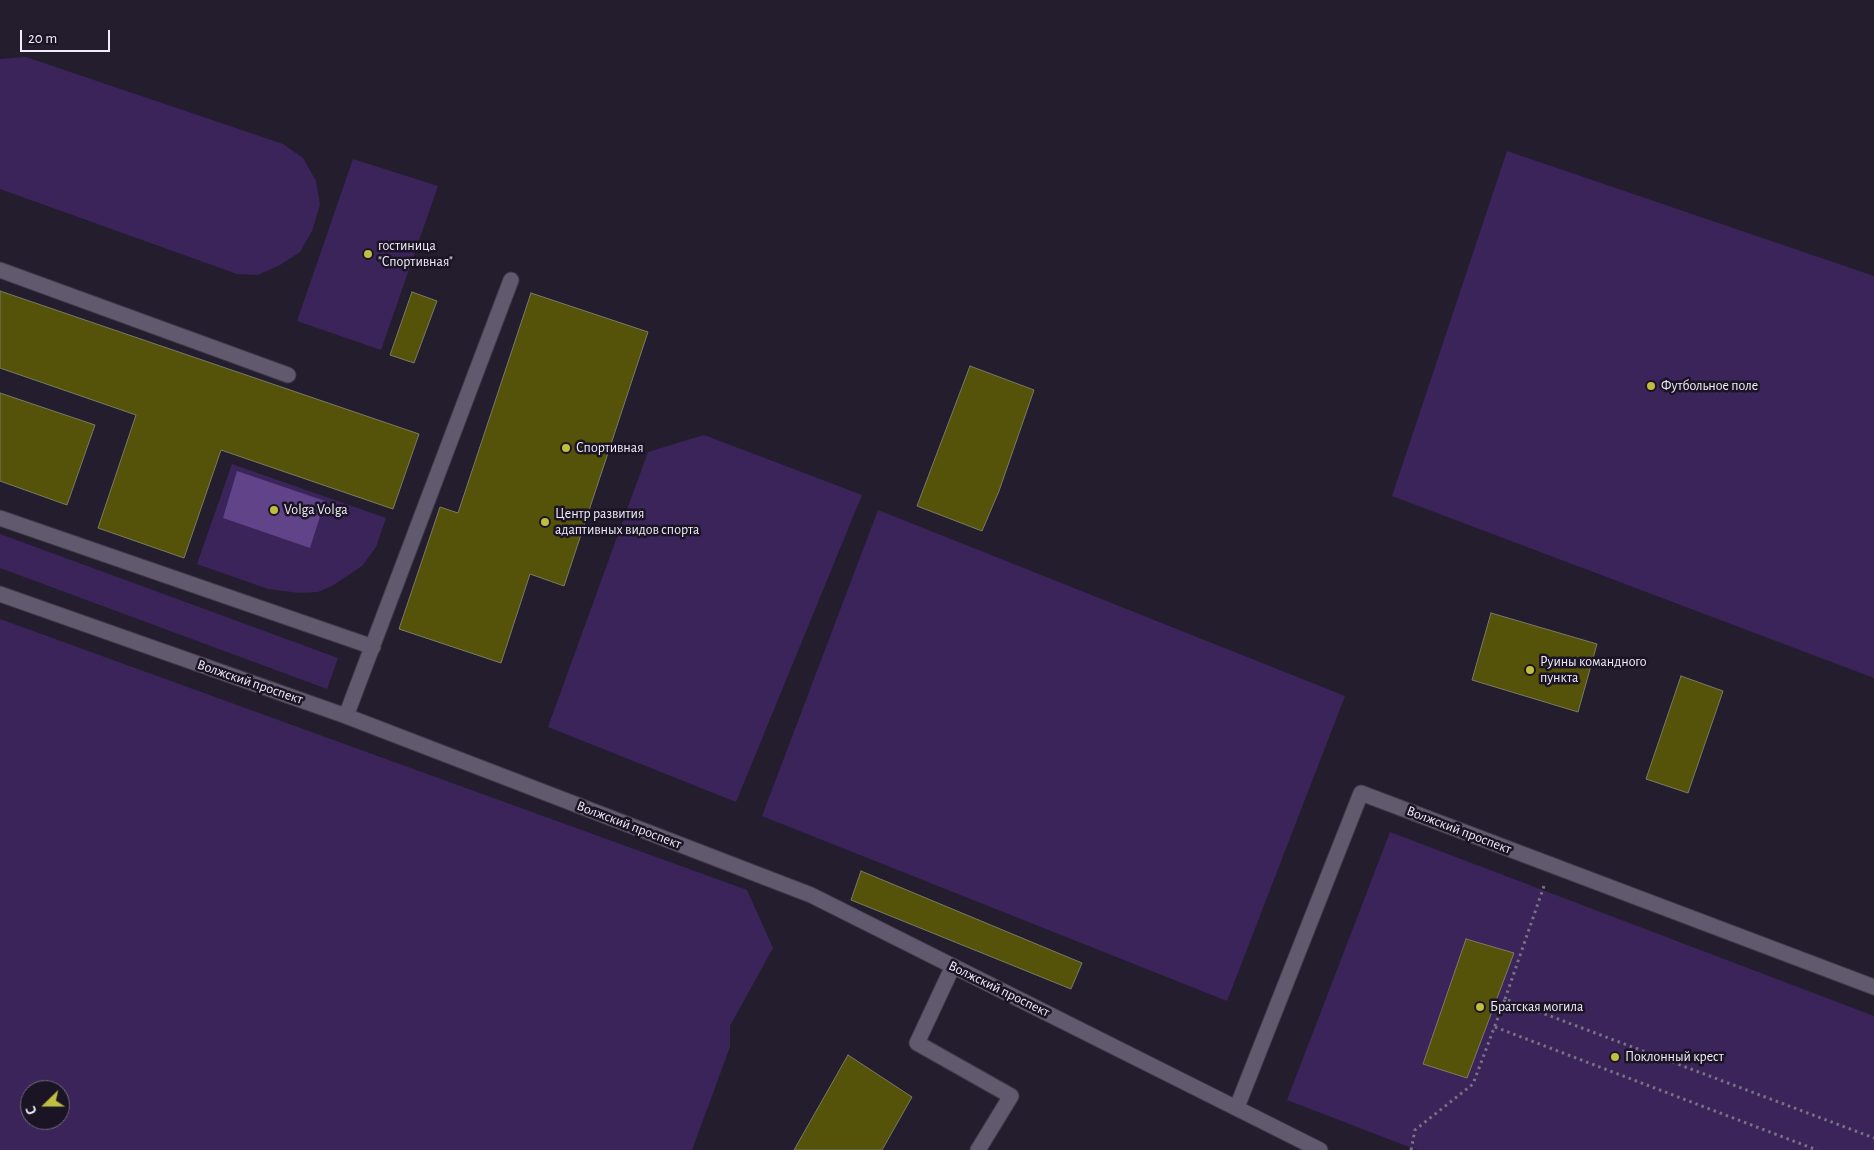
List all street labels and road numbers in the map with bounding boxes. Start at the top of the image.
street label: Волжский проспект [195,656,305,708]
street label: Волжский проспект [574,797,684,853]
street label: Волжский проспект [1404,802,1514,858]
street label: Волжский проспект [946,957,1052,1021]

